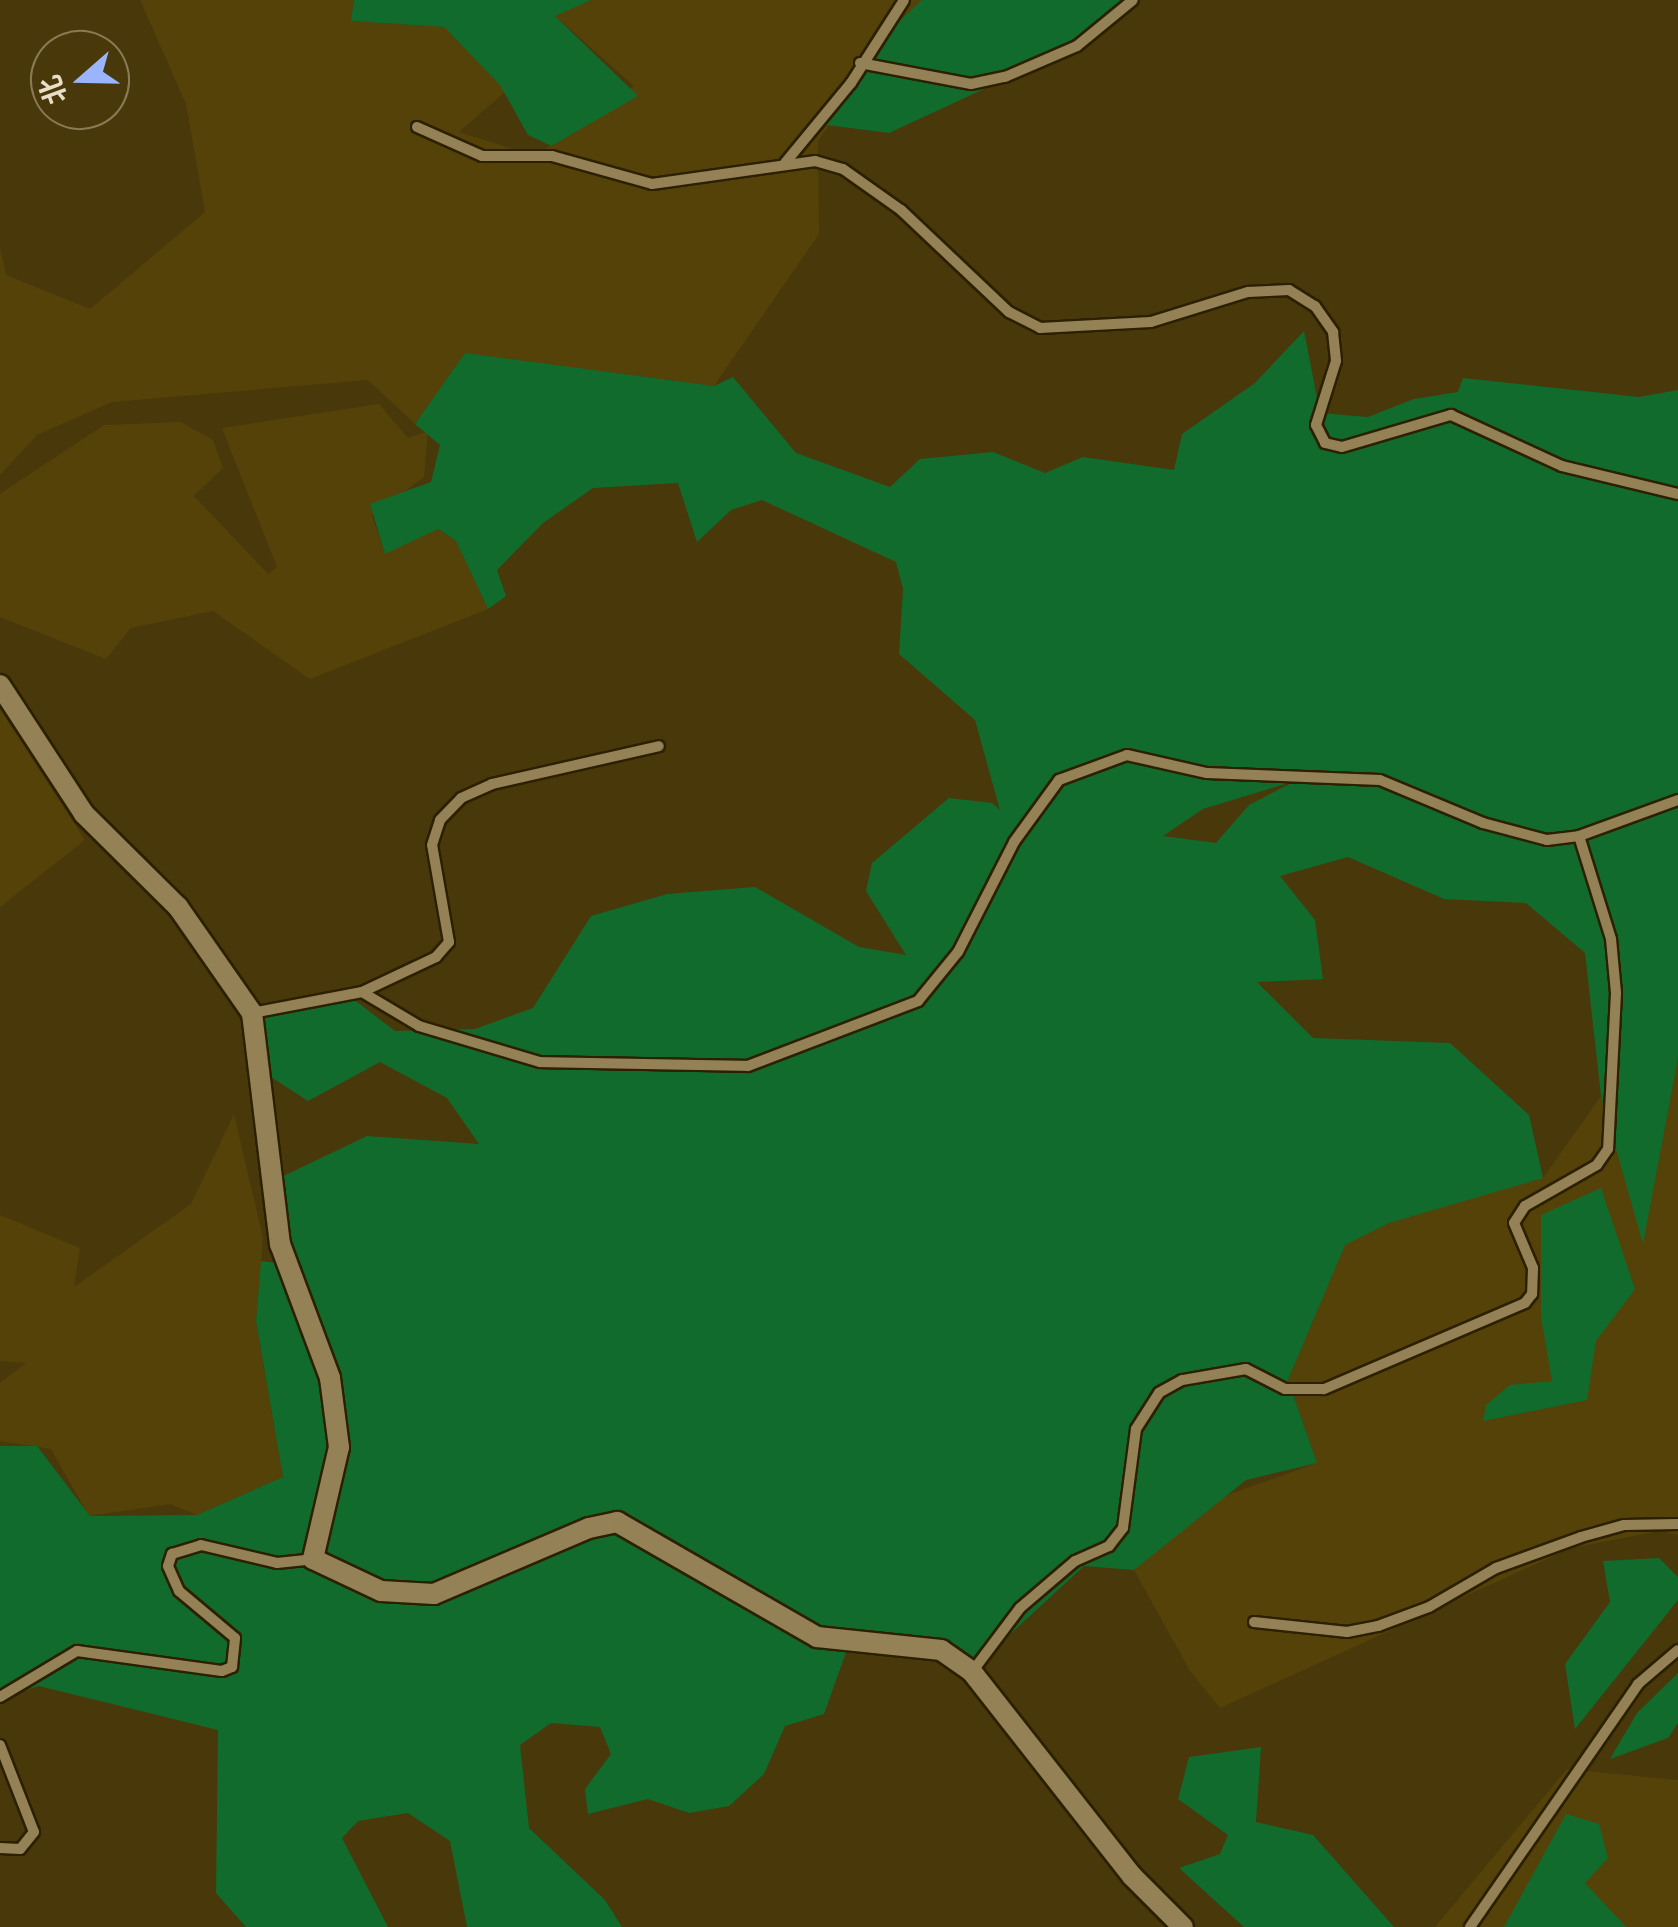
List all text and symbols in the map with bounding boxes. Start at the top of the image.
north arrow [30,30,130,130]
text: 北 [33,71,74,109]

